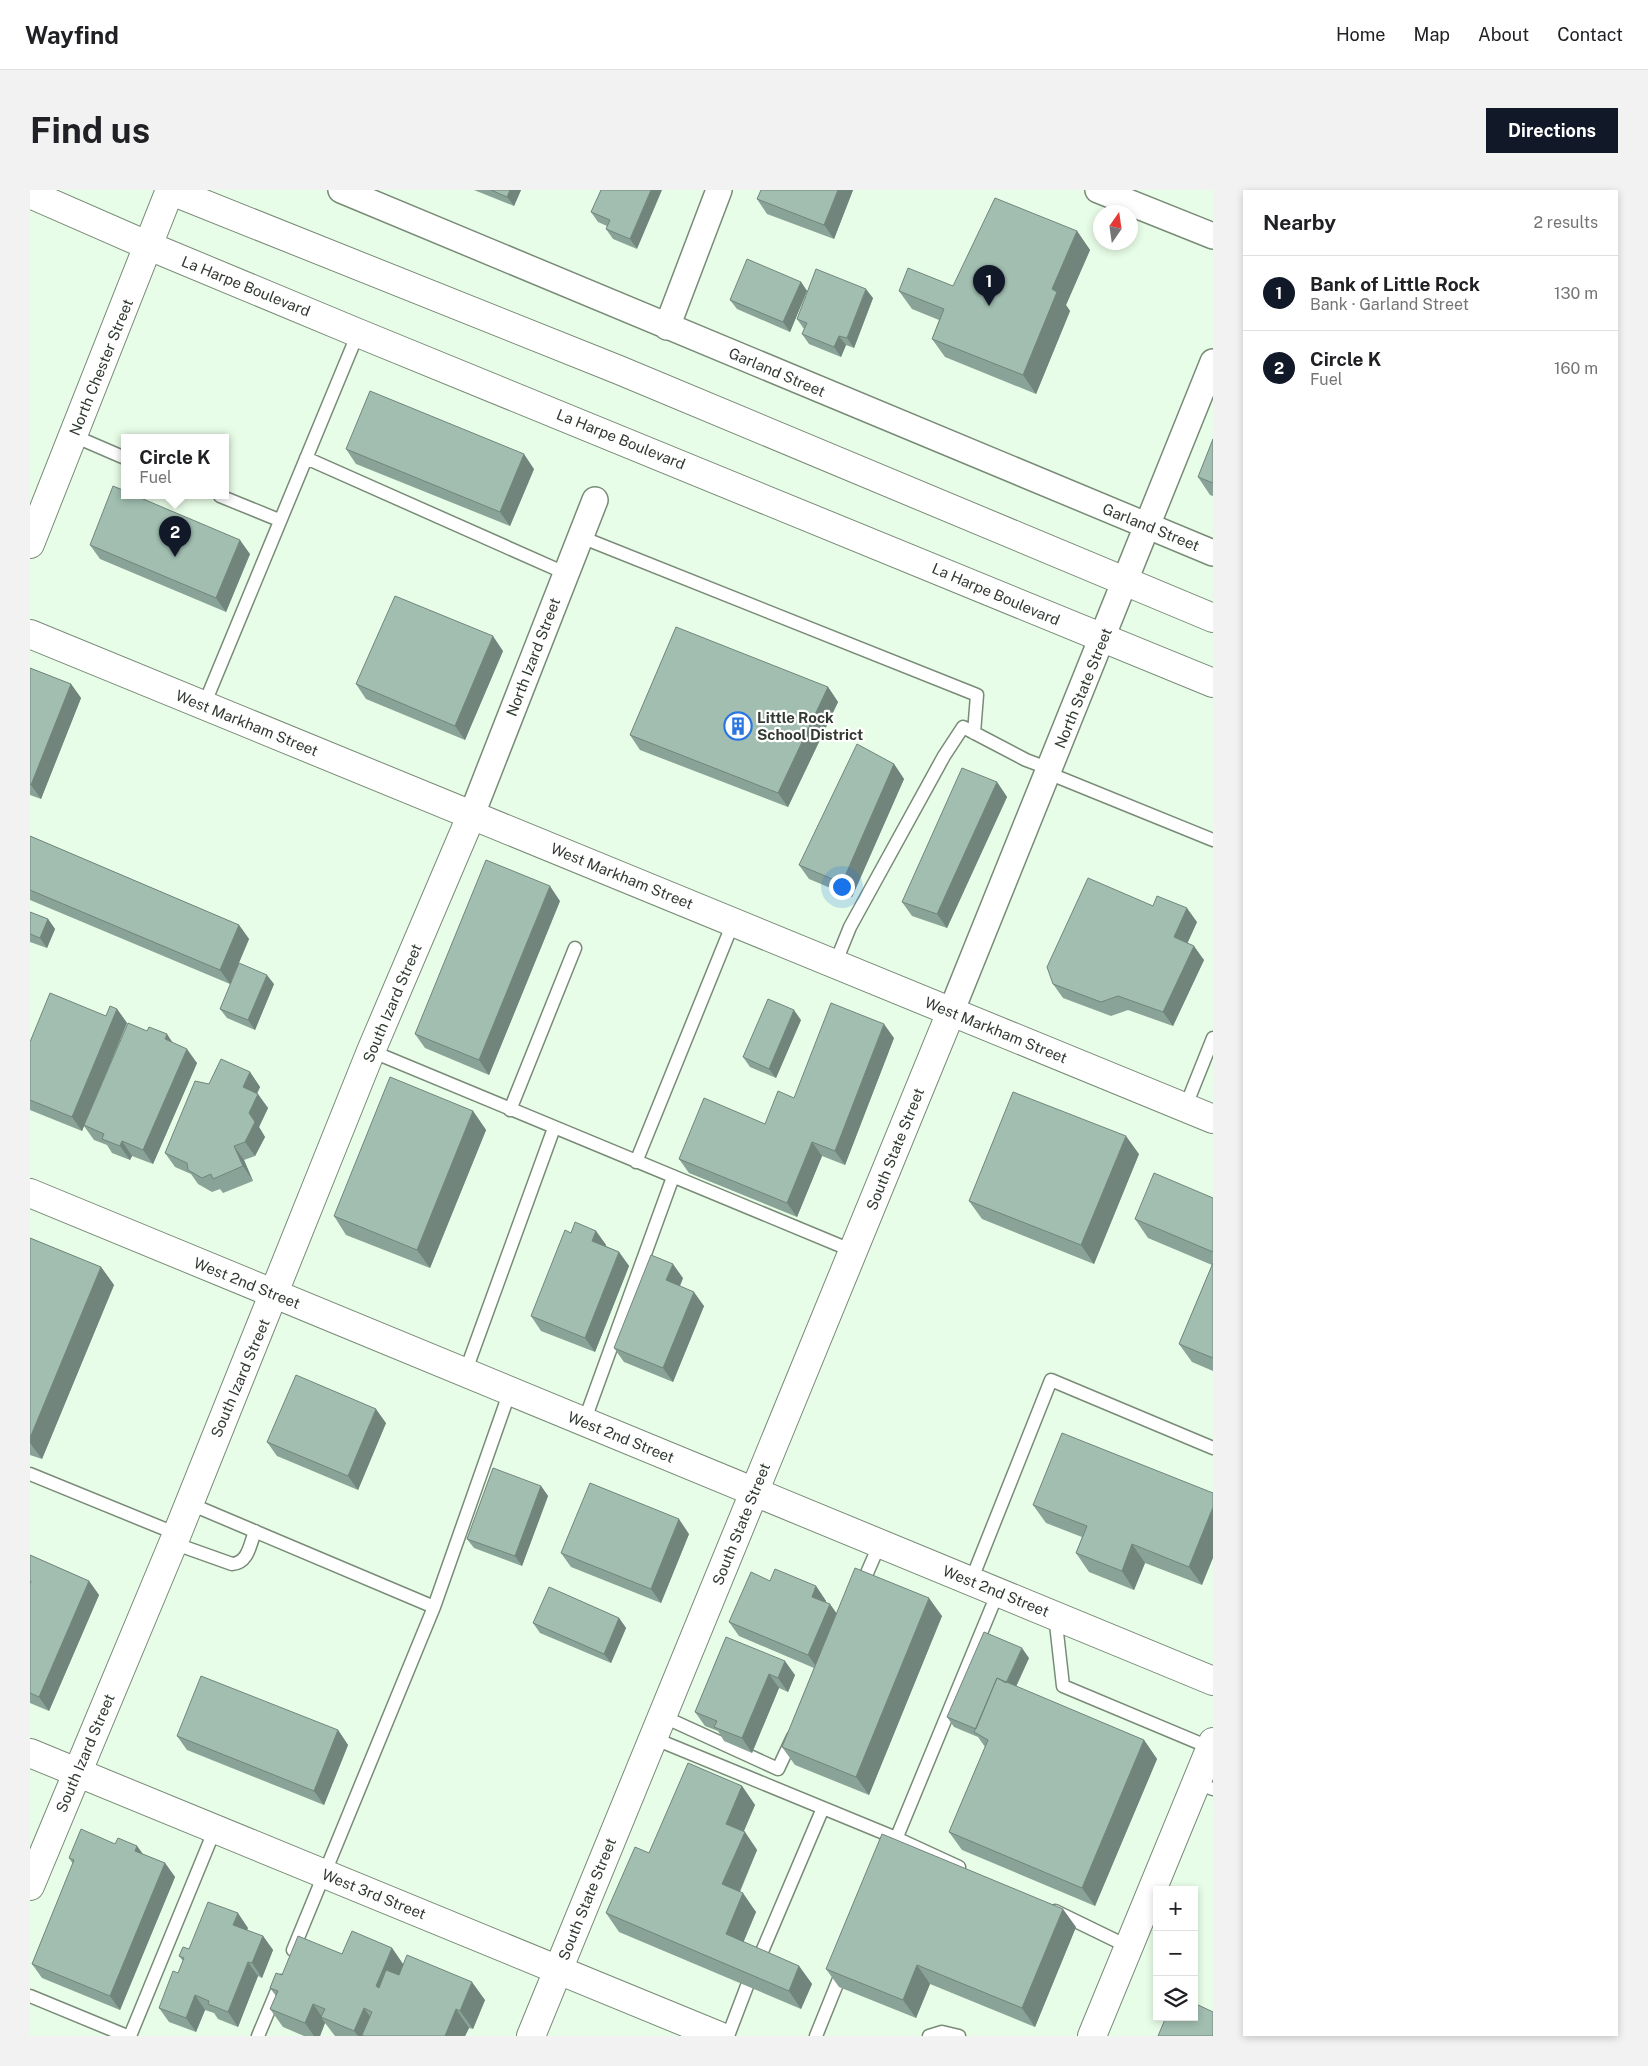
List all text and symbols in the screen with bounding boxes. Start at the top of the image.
text: Wayfind [25,21,119,49]
text: Home [1336,24,1386,45]
text: Map [1414,24,1450,45]
text: About [1478,24,1529,45]
text: Contact [1557,24,1623,45]
button: Directions [1486,108,1618,153]
text: Find us [30,110,150,151]
north arrow [1093,205,1138,250]
text: Nearby [1263,210,1336,235]
text: 2 results [1533,213,1598,232]
street label: La Harpe Boulevard [179,252,313,320]
pin: 1 [973,265,1005,306]
text: Bank of Little Rock [1310,273,1480,295]
text: 1 [1276,284,1282,303]
text: 130 m [1554,284,1598,303]
text: Bank · Garland Street [1310,295,1469,314]
street label: North Chester Street [66,296,136,438]
street label: Garland Street [726,344,828,400]
text: Circle K [1310,348,1381,370]
text: 2 [1274,359,1284,378]
text: 160 m [1554,359,1598,378]
text: Fuel [1310,370,1343,389]
street label: La Harpe Boulevard [554,405,688,473]
popup [121,434,229,499]
text: Circle K [139,446,211,468]
text: Fuel [139,468,172,487]
street label: Garland Street [1100,500,1202,554]
pin: 2 [159,516,191,557]
street label: La Harpe Boulevard [930,559,1062,629]
street label: North Izard Street [503,595,563,719]
street label: North State Street [1051,625,1115,751]
street label: West Markham Street [173,687,321,759]
place label: Little Rock School District [757,709,863,743]
building icon: Little Rock School District [723,711,753,741]
street label: West Markham Street [548,840,696,912]
your location [829,874,855,900]
street label: South Izard Street [359,941,425,1065]
street label: West Markham Street [922,994,1070,1066]
street label: South State Street [863,1085,927,1213]
street label: West 2nd Street [191,1254,303,1312]
street label: South Izard Street [207,1316,273,1440]
street label: West 2nd Street [565,1408,677,1466]
street label: South State Street [709,1460,773,1588]
street label: West 2nd Street [940,1562,1052,1620]
street label: South Izard Street [52,1691,118,1815]
street label: South State Street [555,1835,619,1963]
street label: West 3rd Street [320,1865,429,1923]
map controls [1153,1886,1198,2021]
button: + [1153,1886,1198,1931]
button: − [1153,1931,1198,1976]
button: layers [1153,1976,1198,2021]

